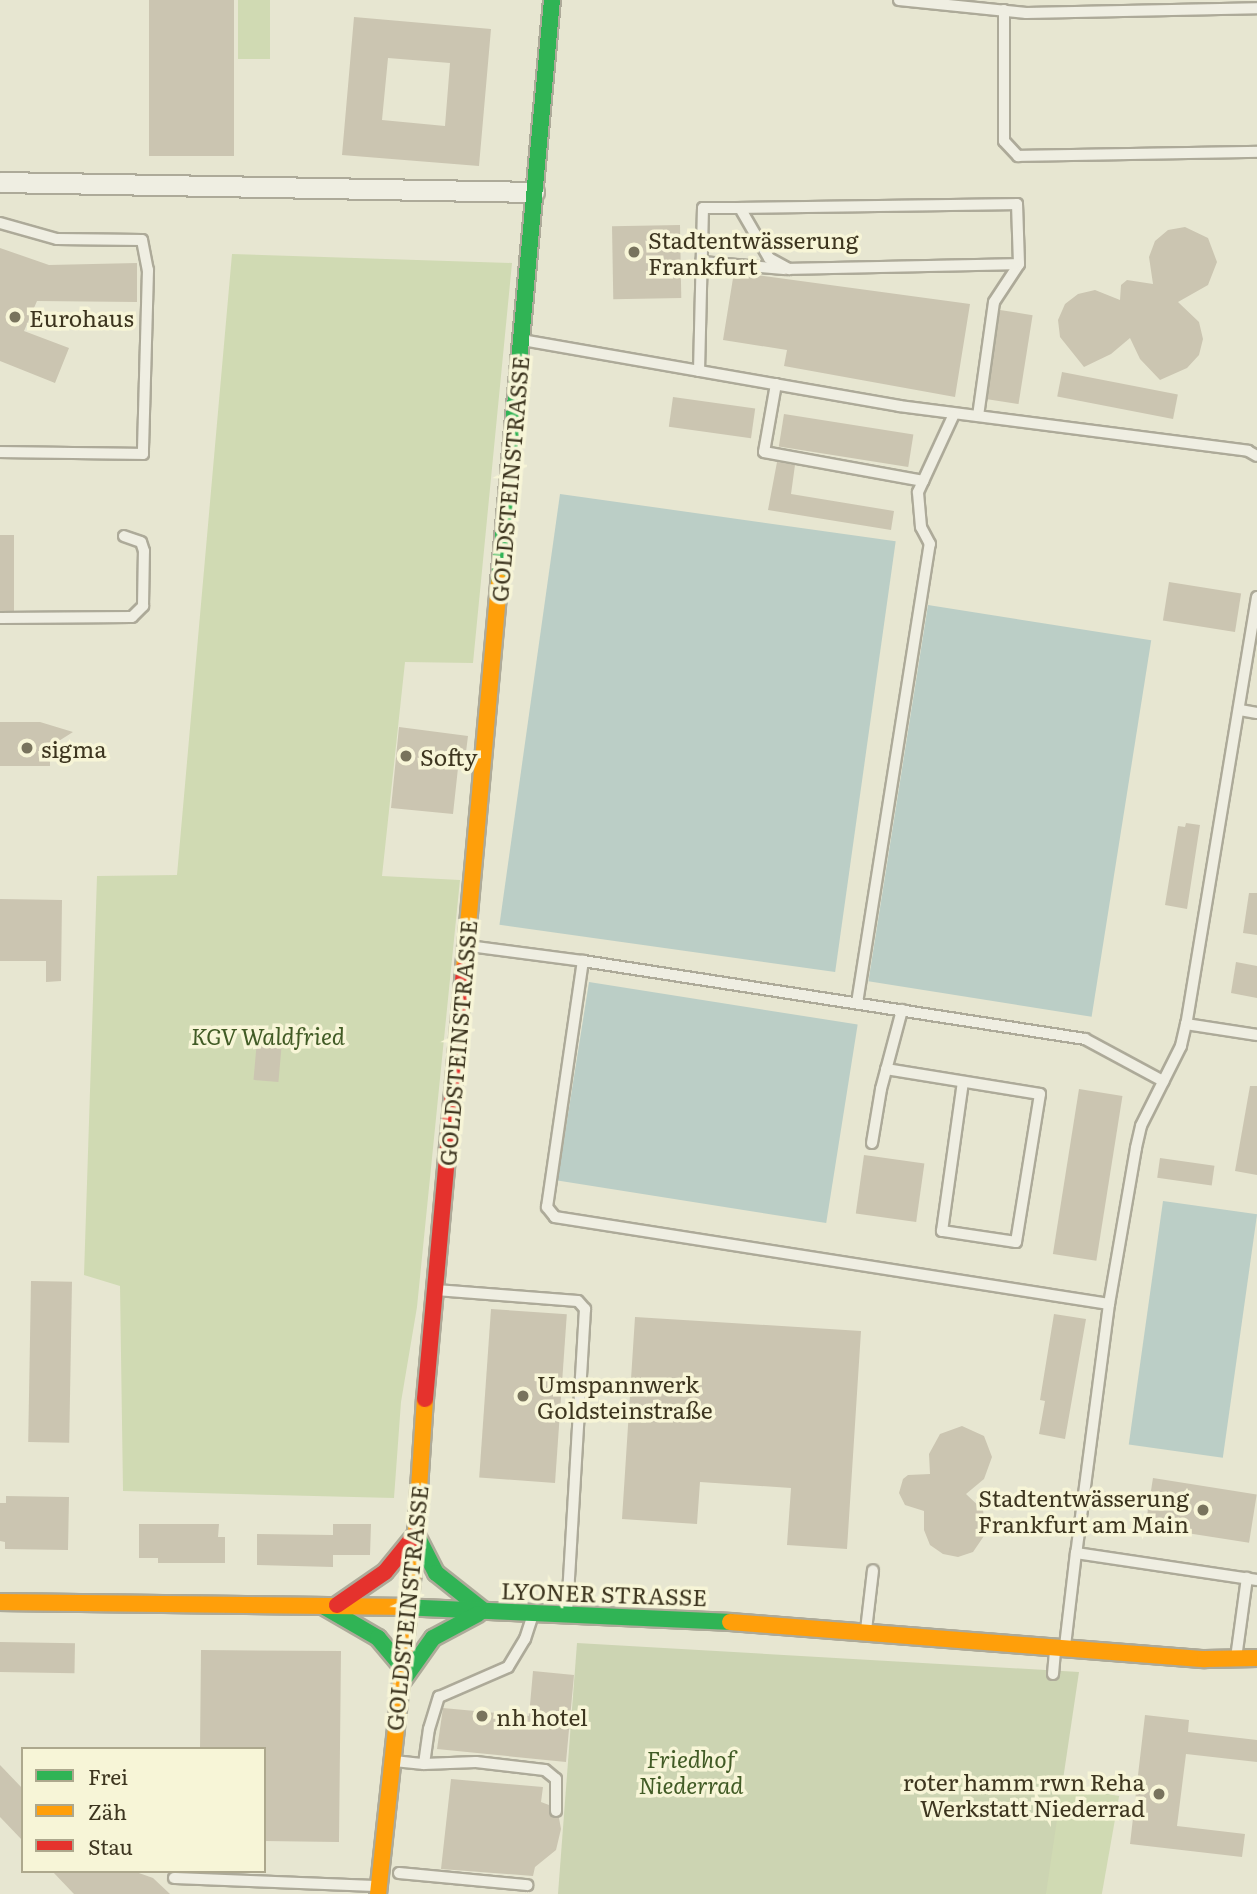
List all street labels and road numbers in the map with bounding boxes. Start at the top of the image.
street label: GOLDSTEINSTRASSE [485,355,533,603]
street label: GOLDSTEINSTRASSE [433,919,481,1167]
street label: GOLDSTEINSTRASSE [379,1484,433,1732]
street label: LYONER STRASSE [501,1576,707,1610]

